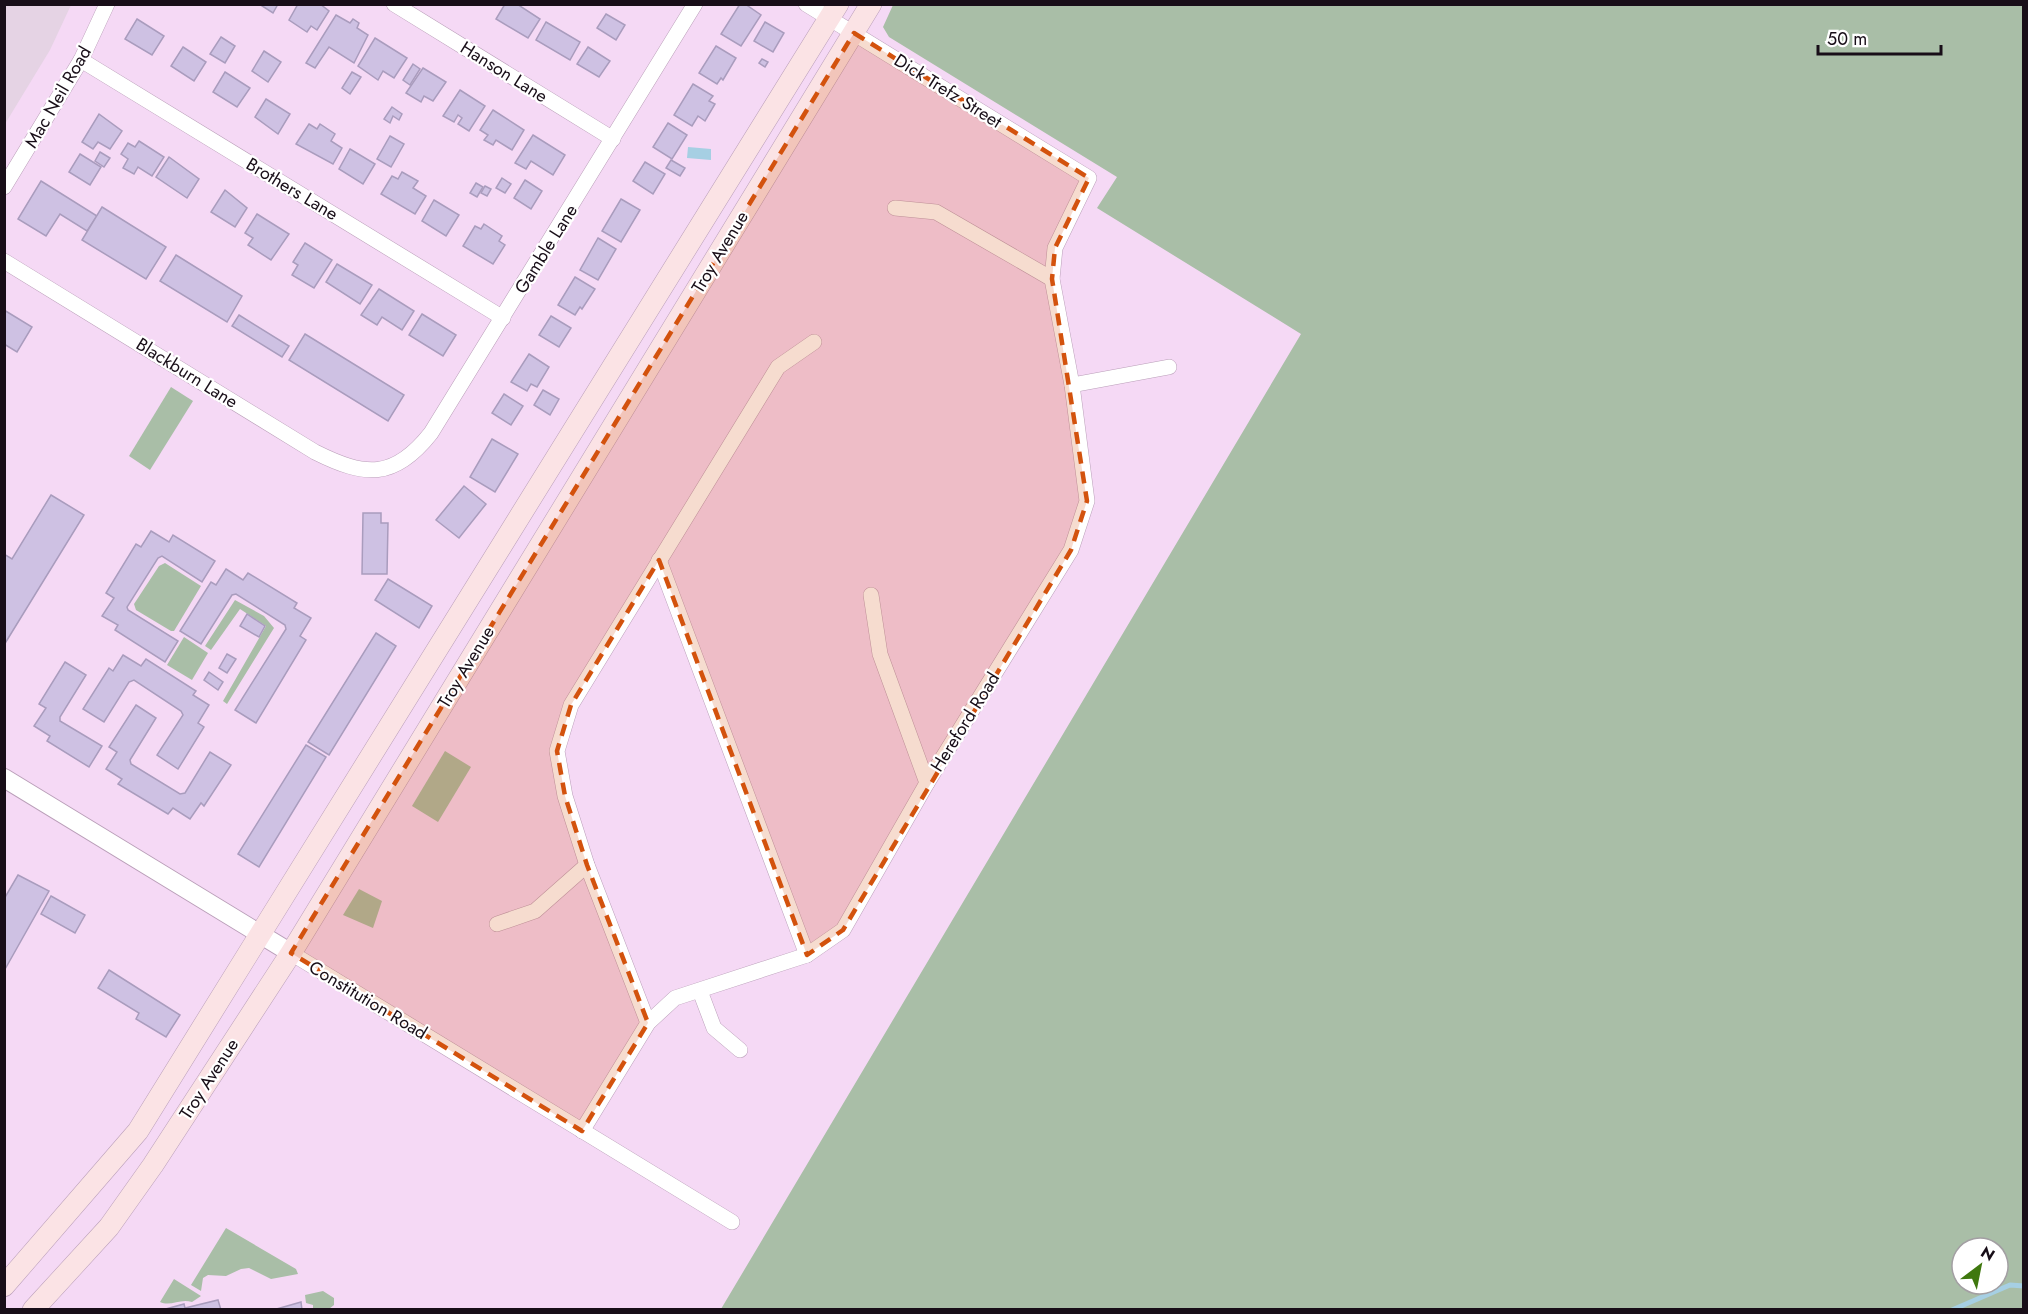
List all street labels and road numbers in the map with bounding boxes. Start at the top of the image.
street label: Hanson Lane [455,35,553,109]
street label: Mac Neil Road [18,41,98,153]
street label: Dick Trefz Street [889,47,1007,135]
street label: Brothers Lane [241,151,343,227]
street label: Gamble Lane [508,199,584,299]
street label: Troy Avenue [685,206,755,298]
street label: Blackburn Lane [131,331,243,415]
street label: Troy Avenue [431,621,501,713]
street label: Hereford Road [924,667,1006,777]
street label: Constitution Road [304,954,432,1046]
street label: Troy Avenue [173,1033,245,1125]

